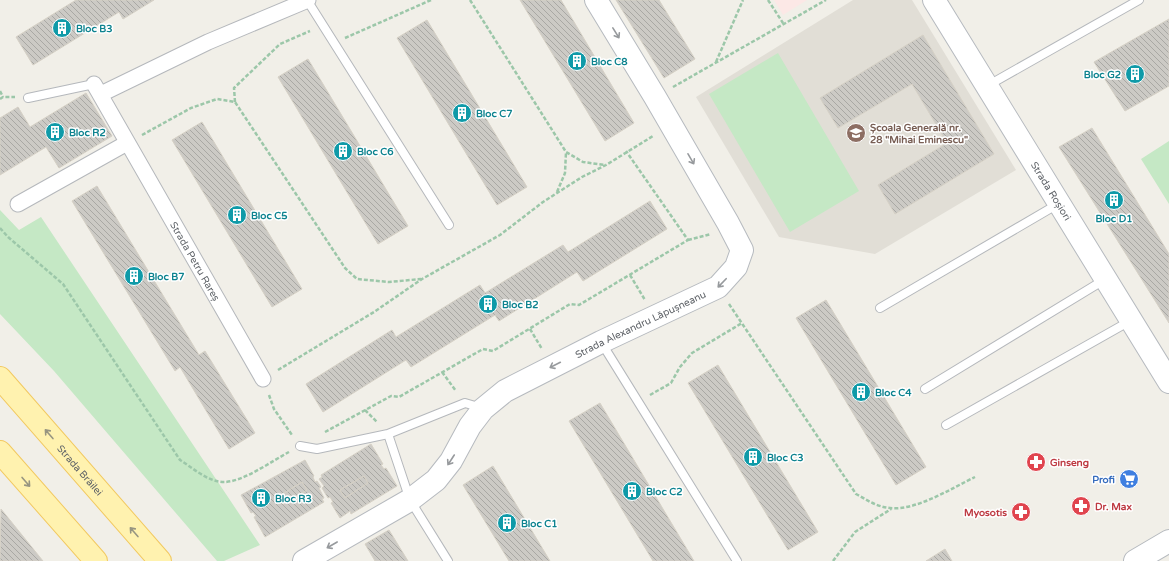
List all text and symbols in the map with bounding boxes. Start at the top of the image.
building icon: Bloc B3 [51,17,73,39]
place label: Bloc B3 [76,23,113,35]
one-way arrow [612,27,620,38]
building icon: Bloc C8 [566,50,588,72]
place label: Bloc C8 [591,56,628,68]
building icon: Bloc G2 [1124,63,1146,85]
place label: Bloc G2 [1084,69,1121,81]
building icon: Bloc C7 [451,102,473,124]
place label: Bloc C7 [476,108,513,120]
building icon: Bloc R2 [44,121,66,143]
school or university icon: Școala Generală nr. 28 "Mihai Eminescu" [845,122,867,144]
place label: Școala Generală nr. 28 "Mihai Eminescu" [870,122,968,146]
place label: Bloc R2 [69,127,106,139]
building icon: Bloc C6 [332,140,354,162]
place label: Bloc C6 [357,146,394,158]
one-way arrow [687,153,695,164]
street label: Strada Roșiori [1028,160,1073,223]
building icon: Bloc D1 [1103,189,1125,211]
building icon: Bloc C5 [226,204,248,226]
place label: Bloc C5 [251,210,288,222]
place label: Bloc D1 [1095,213,1133,225]
street label: Strada Petru Rareș [167,220,222,303]
building icon: Bloc B7 [123,265,145,287]
place label: Bloc B7 [148,271,185,283]
one-way arrow [717,278,726,288]
street label: Strada Alexandru Lăpușneanu [573,289,708,361]
building icon: Bloc B2 [477,293,499,315]
place label: Bloc B2 [502,299,539,311]
one-way arrow [549,361,561,369]
building icon: Bloc C4 [850,381,872,403]
place label: Bloc C4 [875,387,912,399]
one-way arrow [44,428,53,439]
street label: Strada Brăilei [54,443,105,498]
building icon: Bloc C3 [742,446,764,468]
pharmacy icon: Ginseng [1025,451,1047,473]
place label: Bloc C3 [767,452,804,464]
one-way arrow [447,454,455,465]
place label: Ginseng [1050,457,1089,469]
supermarket icon: Profi [1118,468,1140,490]
place label: Profi [1092,474,1115,486]
one-way arrow [21,476,30,487]
building icon: Bloc C2 [621,480,643,502]
place label: Bloc C2 [646,486,683,498]
building icon: Bloc R3 [250,487,272,509]
place label: Bloc R3 [275,493,312,505]
pharmacy icon: Dr. Max [1070,495,1092,517]
pharmacy icon: Myosotis [1010,501,1032,523]
place label: Dr. Max [1095,501,1132,513]
place label: Myosotis [964,507,1007,519]
building icon: Bloc C1 [496,512,518,534]
place label: Bloc C1 [521,518,558,530]
one-way arrow [130,526,139,537]
one-way arrow [326,541,338,549]

